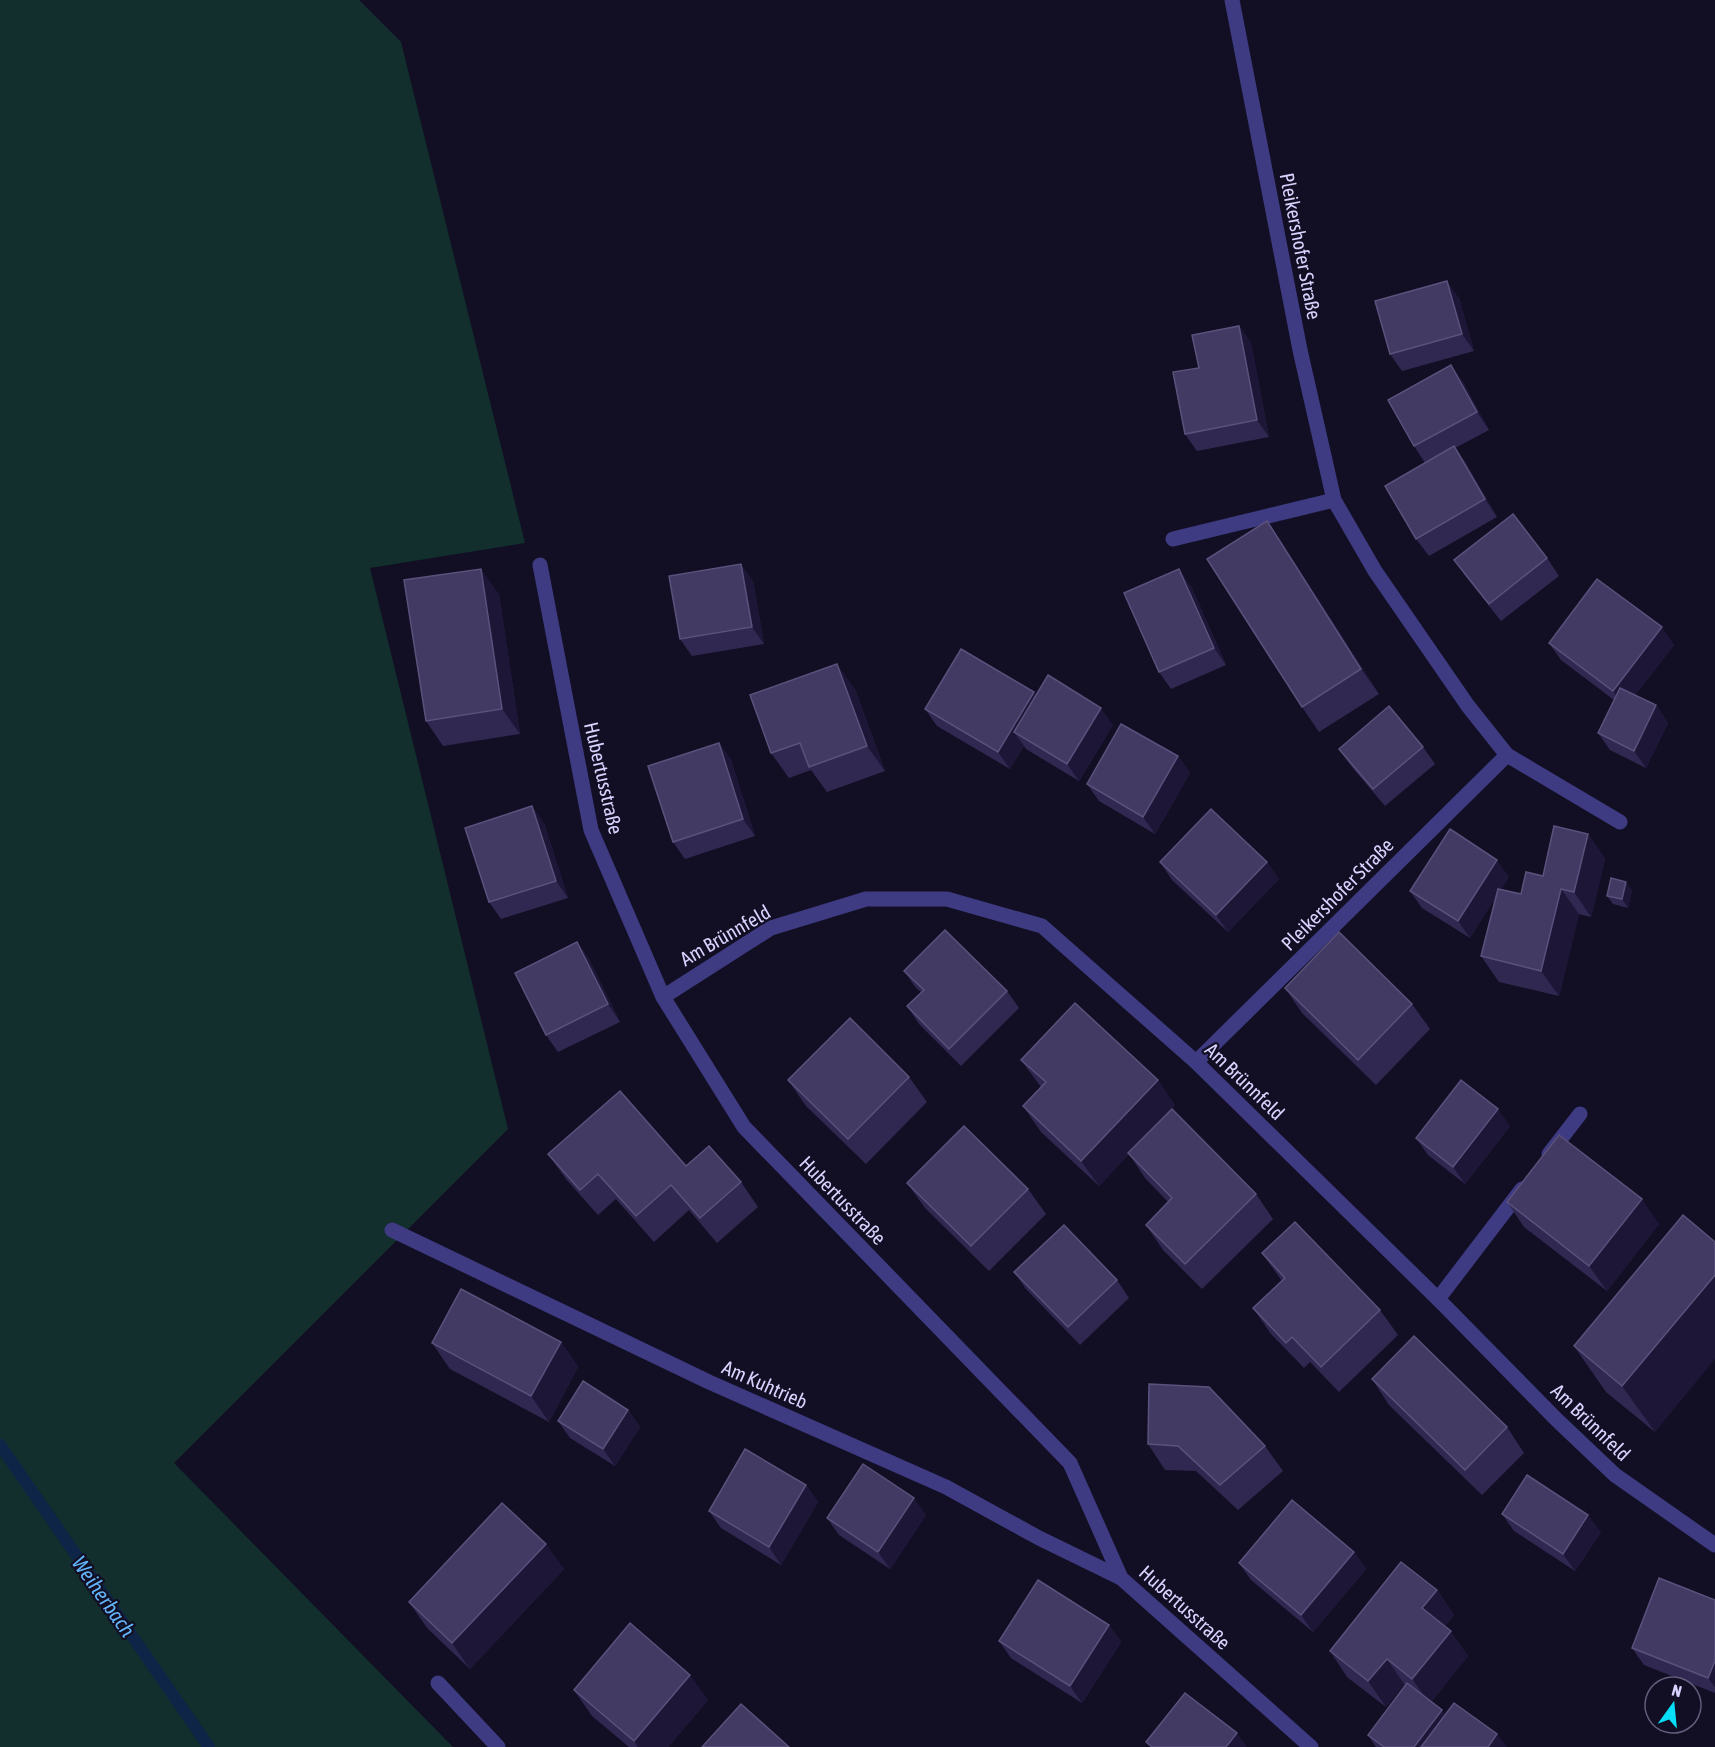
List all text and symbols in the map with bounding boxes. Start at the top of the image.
street label: Pleikershofer Straße [1276,171,1326,321]
street label: Hubertusstraße [580,720,628,836]
street label: Pleikershofer Straße [1276,833,1398,955]
street label: Am Brünnfeld [676,900,774,970]
street label: Am Brünnfeld [1201,1038,1289,1124]
street label: Hubertusstraße [795,1151,891,1249]
street label: Am Kuhtrieb [719,1355,811,1413]
street label: Am Brünnfeld [1547,1379,1635,1465]
water label: Weiherbach [68,1551,140,1641]
street label: Hubertusstraße [1135,1560,1235,1654]
north arrow [1643,1675,1703,1735]
text: N [1670,1681,1684,1700]

